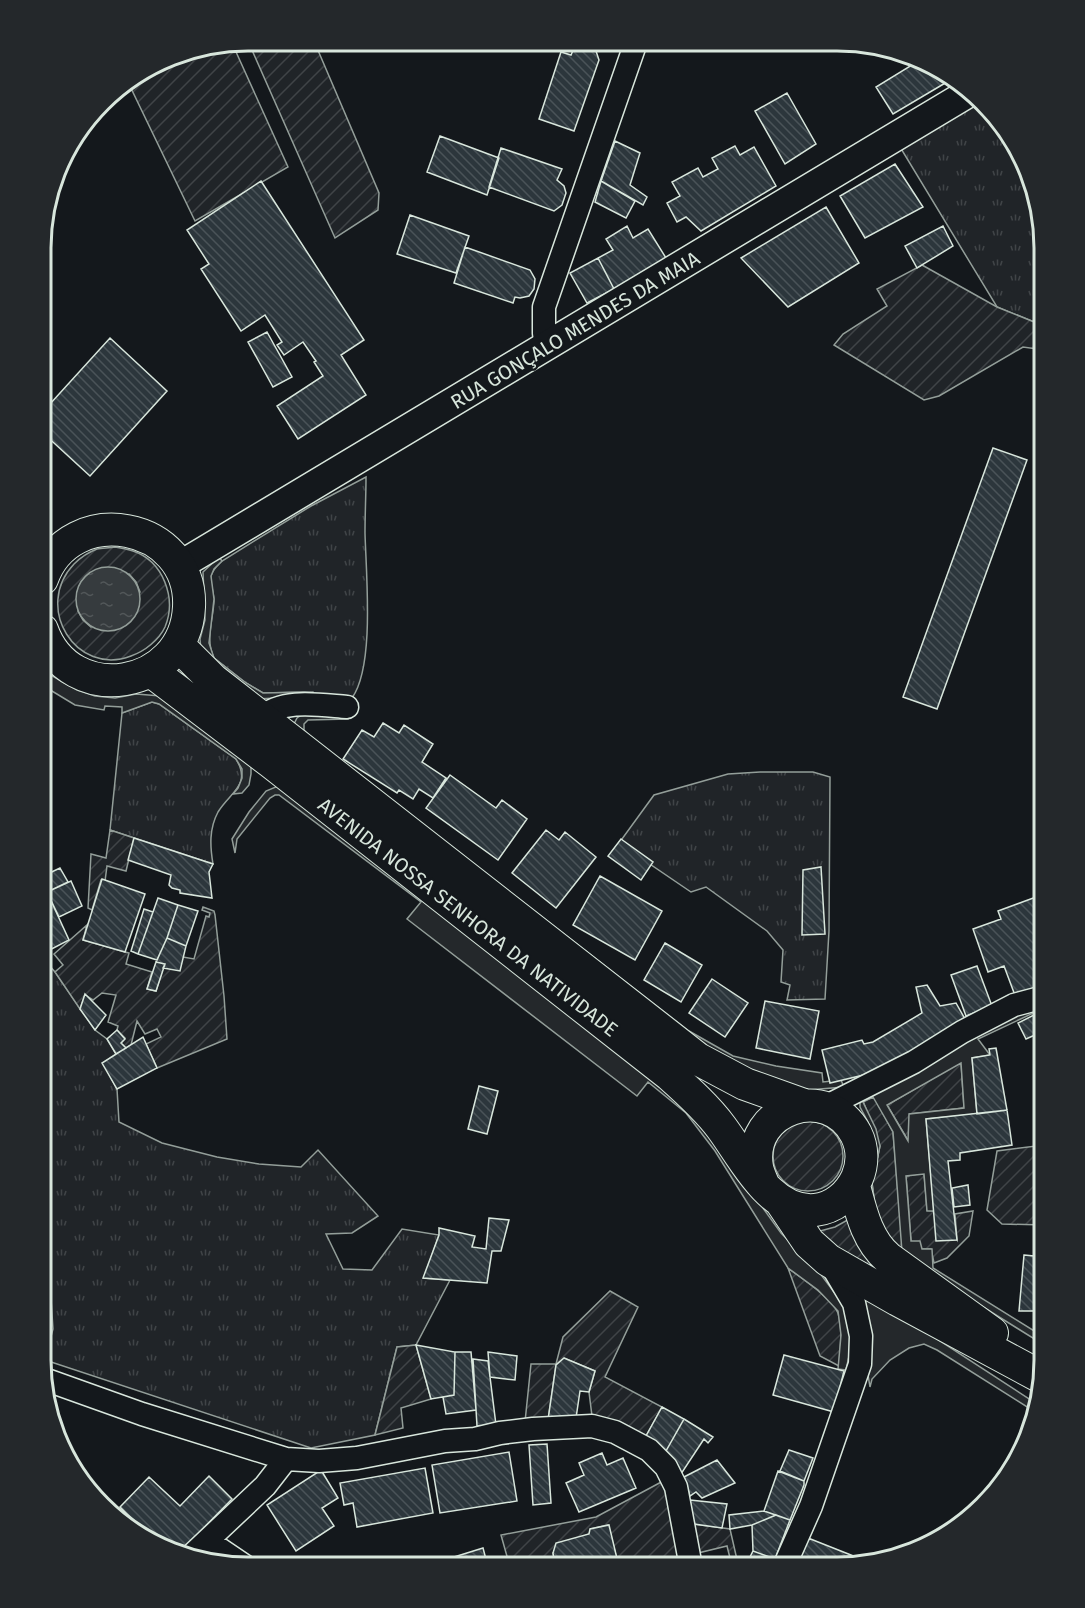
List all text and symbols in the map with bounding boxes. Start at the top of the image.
street label: RUA GONÇALO MENDES DA MAIA [446,246,705,415]
street label: AVENIDA NOSSA SENHORA DA NATIVIDADE [313,792,623,1042]

